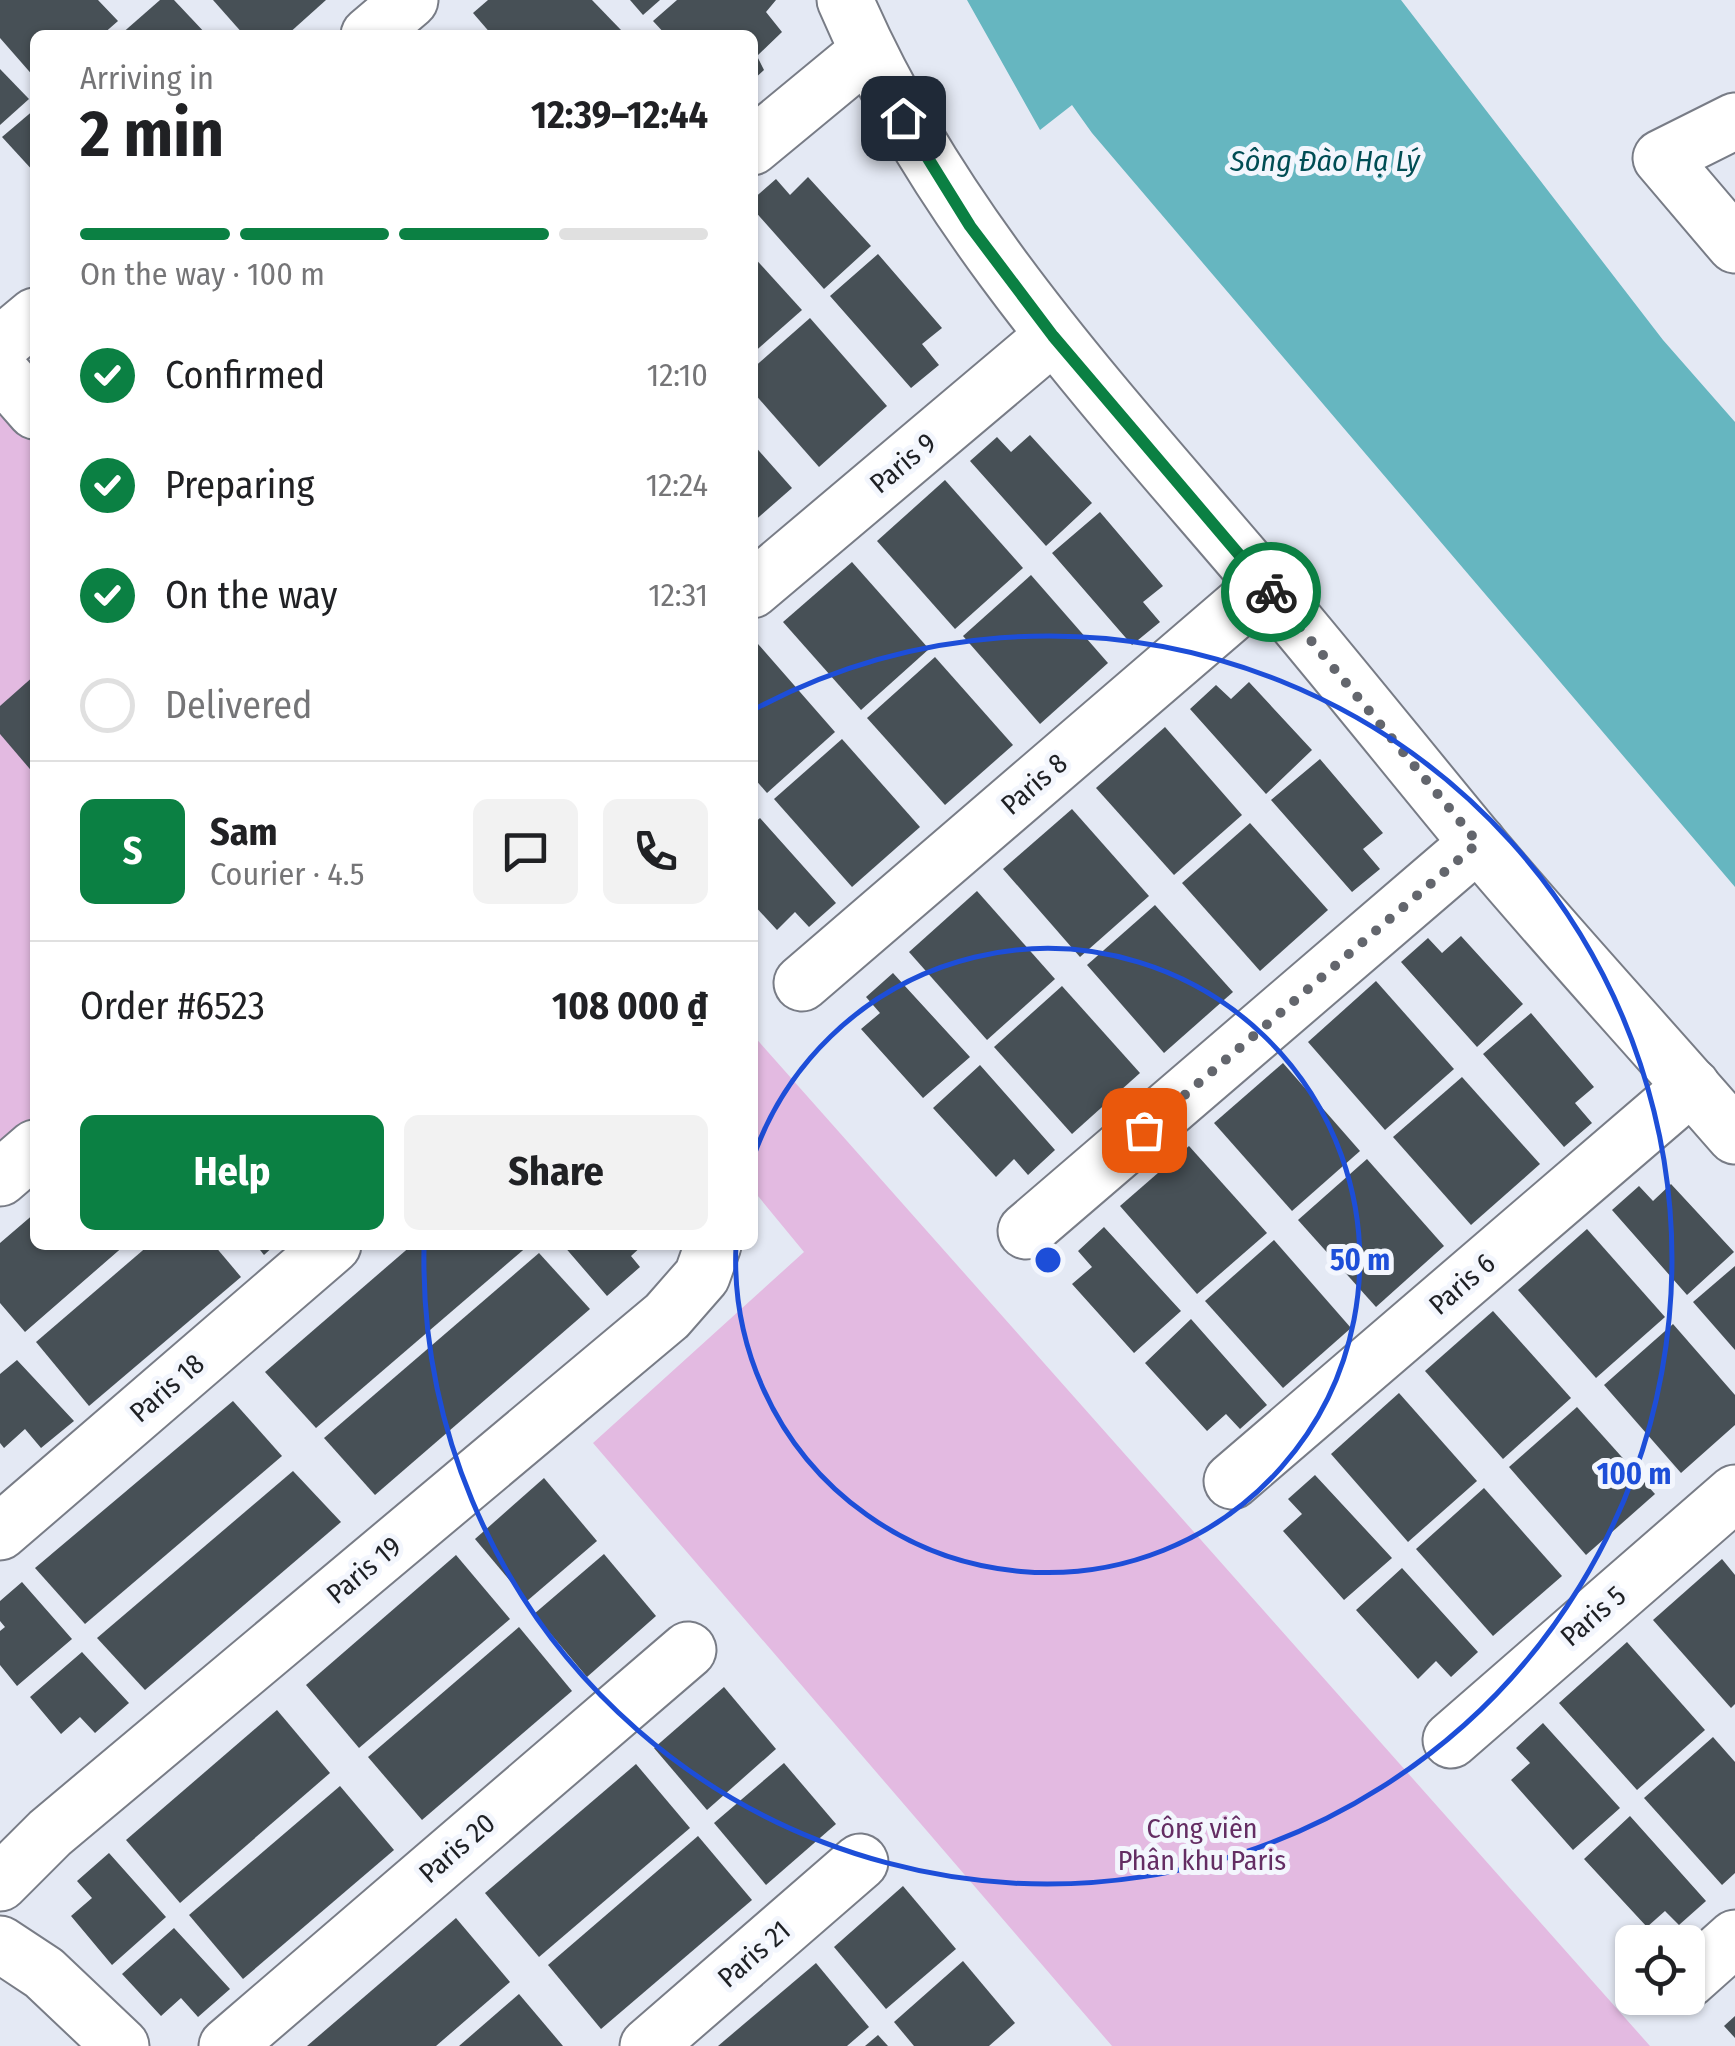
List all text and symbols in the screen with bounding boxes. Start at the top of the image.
text: Arriving in [80,59,214,97]
pin [861,76,946,161]
icon: home [876,91,931,146]
text: 12:39–12:44 [531,92,708,138]
text: 2 min [80,95,224,173]
water label: Sông Đào Hạ Lý [1229,143,1422,179]
text: On the way · 100 m [80,255,325,293]
icon: check [80,348,135,403]
text: Confirmed [165,352,325,398]
text: 12:10 [647,356,708,394]
street label: Paris 9 [863,426,943,500]
icon: check [80,458,135,513]
text: Preparing [165,462,314,508]
text: 12:24 [646,466,708,504]
courier [1221,542,1321,642]
icon: bike [1244,565,1299,620]
icon: check [80,568,135,623]
text: On the way [165,572,337,618]
text: 12:31 [648,576,708,614]
text: Delivered [165,682,312,728]
street label: Paris 8 [994,747,1074,821]
button: chat [473,799,578,904]
button: phone [603,799,708,904]
text: Sam [210,809,278,855]
text: S [123,828,142,874]
text: Courier · 4.5 [210,855,365,893]
text: Order #6523 [80,983,265,1029]
text: 108 000 ₫ [552,983,708,1029]
pin [1102,1088,1187,1173]
icon: bag [1117,1103,1172,1158]
button: Help [80,1115,384,1230]
button: Share [404,1115,708,1230]
centre of rings [1030,1242,1066,1278]
text: 50 m [1330,1242,1390,1278]
street label: Paris 6 [1422,1247,1502,1321]
street label: Paris 18 [123,1347,211,1429]
text: 100 m [1597,1456,1671,1492]
street label: Paris 19 [320,1529,408,1611]
street label: Paris 5 [1554,1579,1632,1653]
street label: Paris 20 [413,1806,501,1890]
park label: Công viên Phân khu Paris [1118,1812,1286,1877]
street label: Paris 21 [711,1914,797,1994]
map controls [1615,1925,1705,2015]
button: locate [1615,1925,1705,2015]

